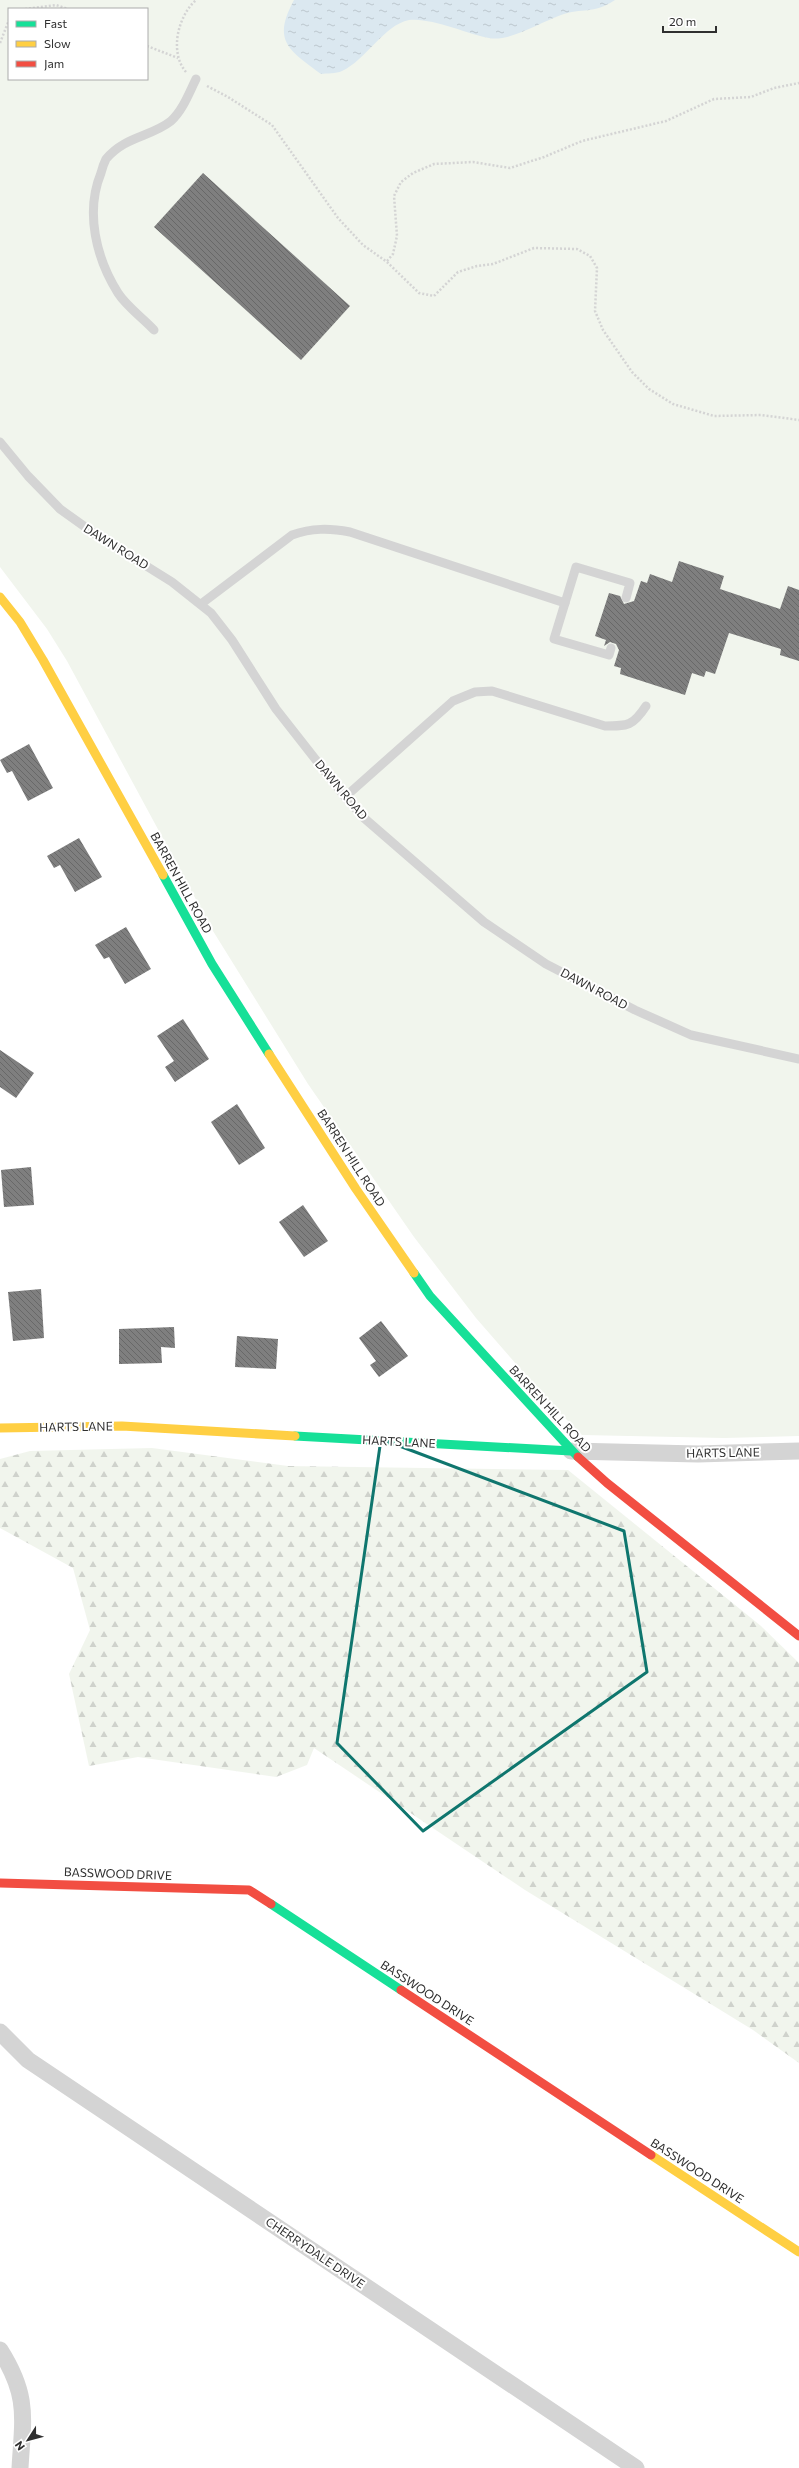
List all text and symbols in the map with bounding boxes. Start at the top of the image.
legend [8,8,148,80]
scale bar [663,8,716,34]
text: 20 m [669,14,696,28]
text: Fast [44,16,67,30]
text: Slow [44,36,71,50]
text: Jam [44,56,64,71]
street label: DAWN ROAD [81,521,152,572]
street label: DAWN ROAD [313,757,371,822]
street label: BARREN HILL ROAD [148,830,216,936]
street label: DAWN ROAD [559,965,631,1012]
street label: BARREN HILL ROAD [315,1106,389,1209]
street label: BARREN HILL ROAD [507,1362,595,1455]
street label: HARTS LANE [39,1418,113,1434]
street label: HARTS LANE [362,1432,436,1450]
street label: HARTS LANE [686,1444,760,1460]
street label: BASSWOOD DRIVE [64,1864,172,1882]
street label: BASSWOOD DRIVE [378,1957,477,2027]
street label: BASSWOOD DRIVE [648,2135,747,2205]
street label: CHERRYDALE DRIVE [263,2214,368,2291]
north arrow [8,2420,48,2460]
text: N [12,2439,27,2453]

